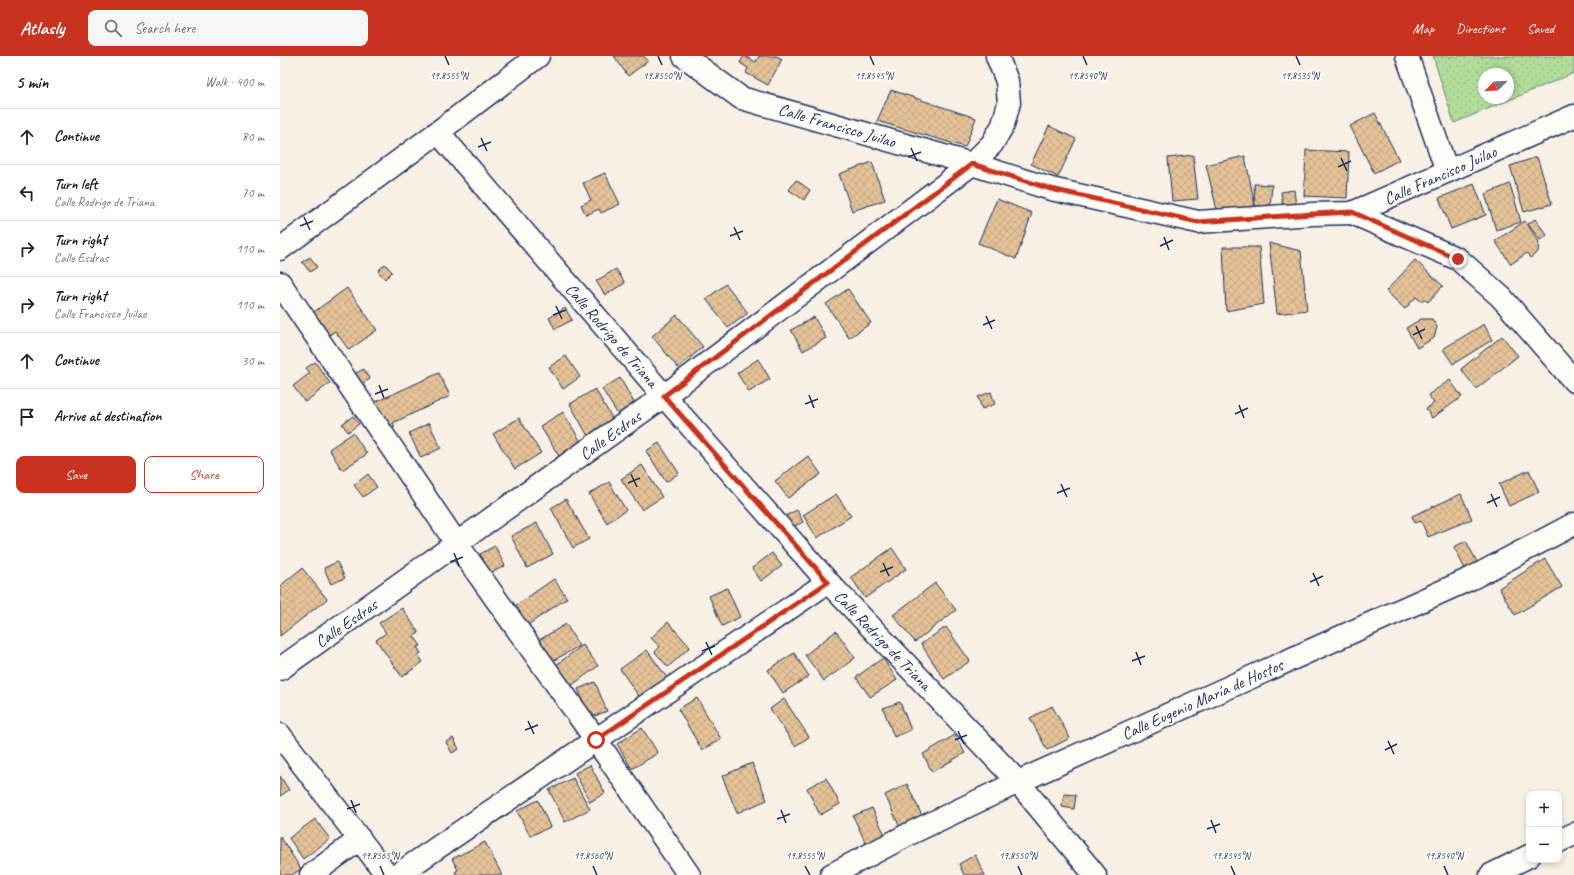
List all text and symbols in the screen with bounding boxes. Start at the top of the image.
search box [88,10,368,46]
text: Atlasly [20,16,64,40]
icon: search [102,17,124,39]
text: Search here [134,19,195,38]
text: Map [1413,20,1434,37]
text: Directions [1456,20,1505,37]
text: Saved [1527,20,1554,37]
north arrow [1478,68,1514,104]
text: 19.8555°N [430,69,470,82]
text: 19.8550°N [643,69,683,82]
text: 19.8545°N [855,69,895,82]
text: 19.8540°N [1068,69,1108,82]
text: 19.8535°N [1281,69,1321,82]
text: 5 min [16,72,48,93]
text: Walk · 400 m [205,74,264,90]
street label: Calle Francisco Juilao [776,99,899,152]
icon: ahead [16,126,38,148]
text: Continue [54,127,99,146]
text: 80 m [242,129,264,145]
street label: Calle Francisco Juilao [1381,141,1501,210]
text: Turn left [54,175,97,194]
icon: left [16,182,38,204]
text: 70 m [242,185,264,201]
text: Calle Rodrigo de Triana [54,194,154,210]
text: Turn right [54,231,107,250]
icon: right [16,238,38,260]
text: 110 m [236,241,264,257]
text: Calle Esdras [54,250,108,266]
route end [1449,250,1467,268]
street label: Calle Rodrigo de Triana [561,279,664,393]
text: Turn right [54,287,107,306]
icon: right [16,294,38,316]
text: 110 m [236,297,264,313]
text: Calle Francisco Juilao [54,306,146,322]
icon: ahead [16,350,38,372]
text: Continue [54,351,99,370]
text: 30 m [242,353,264,369]
street label: Calle Esdras [575,405,647,465]
icon: arrive [16,406,38,428]
text: Arrive at destination [54,407,161,426]
button: Save [16,456,136,493]
button: Share [144,456,264,493]
street label: Calle Rodrigo de Triana [830,586,937,696]
street label: Calle Esdras [311,593,383,652]
street label: Calle Eugenio María de Hostos [1118,654,1288,744]
route start [587,731,605,749]
map controls [1526,791,1562,863]
button: + [1526,791,1562,827]
button: − [1526,827,1562,863]
text: 19.8565°N [361,849,401,862]
text: 19.8560°N [574,849,614,862]
text: 19.8555°N [786,849,826,862]
text: 19.8550°N [999,849,1039,862]
text: 19.8545°N [1212,849,1252,862]
text: 19.8540°N [1425,849,1465,862]

